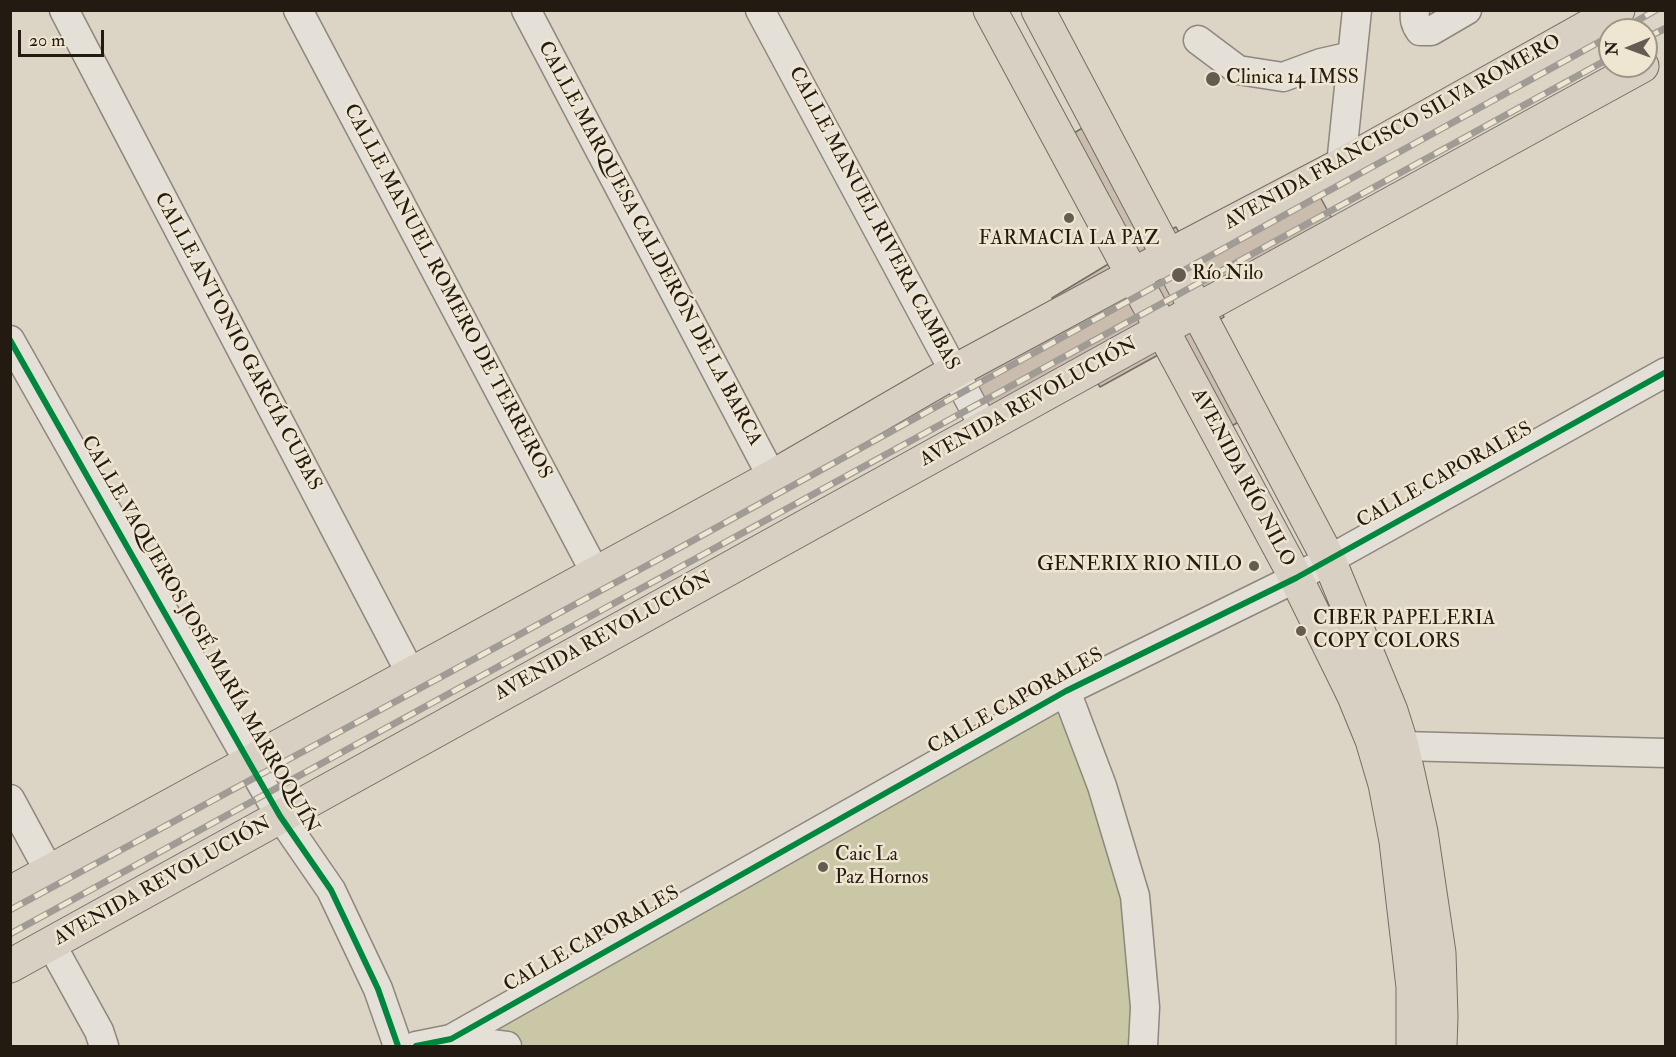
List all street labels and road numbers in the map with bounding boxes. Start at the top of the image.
street label: AVENIDA FRANCISCO SILVA ROMERO [1220,30,1566,236]
street label: CALLE MARQUESA CALDERÓN DE LA BARCA [532,38,766,450]
street label: CALLE MANUEL RIVERA CAMBAS [782,63,964,375]
street label: CALLE MANUEL ROMERO DE TERREROS [338,100,556,484]
street label: CALLE ANTONIO GARCÍA CUBAS [148,189,326,495]
street label: AVENIDA REVOLUCIÓN [916,333,1142,473]
street label: AVENIDA RÍO NILO [1185,385,1299,571]
street label: CALLE CAPORALES [1353,418,1537,534]
street label: CALLE VAQUEROS JOSÉ MARÍA MARROQUÍN [75,432,323,838]
street label: AVENIDA REVOLUCIÓN [491,567,717,707]
street label: CALLE CAPORALES [924,644,1108,760]
street label: AVENIDA REVOLUCIÓN [50,812,276,952]
street label: CALLE CAPORALES [500,882,684,998]

